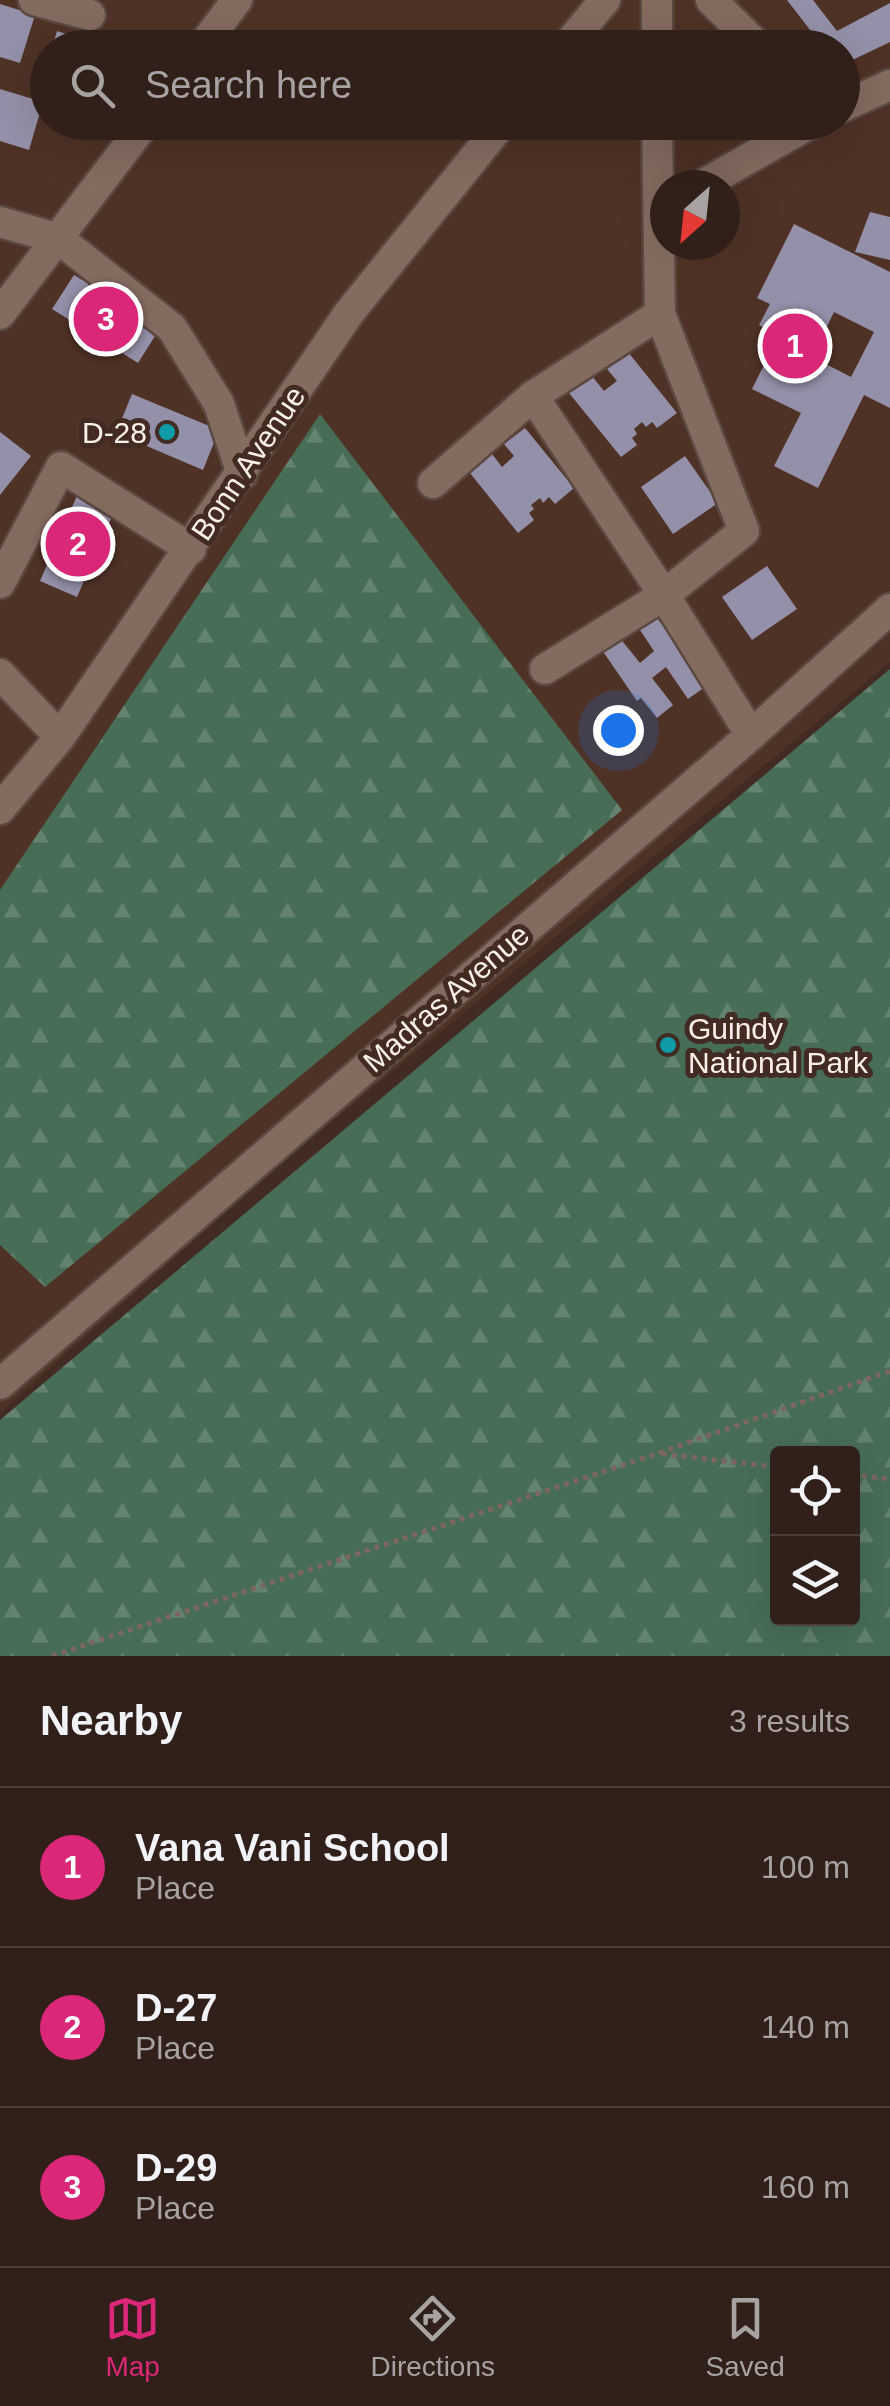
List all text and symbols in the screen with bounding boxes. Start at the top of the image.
search box [30,30,860,140]
icon: search [65,58,120,113]
text: Search here [145,64,352,106]
north arrow [650,170,740,260]
pin: 3 [74,282,138,356]
pin: 1 [762,308,828,384]
street label: Bonn Avenue [185,380,311,546]
place label: D-28 [82,416,147,449]
marker: D-28 [156,421,178,443]
pin: 2 [46,506,110,582]
your location [593,705,644,756]
street label: Madras Avenue [357,917,535,1079]
place label: Guindy National Park [688,1012,869,1079]
marker: Guindy National Park [657,1034,679,1056]
map controls [770,1446,860,1626]
button: locate [770,1446,860,1536]
button: layers [770,1536,860,1626]
text: Nearby [40,1697,182,1744]
text: 3 results [729,1703,850,1739]
text: Vana Vani School [135,1827,450,1869]
text: 1 [64,1849,81,1885]
text: 100 m [761,1849,850,1885]
text: Place [135,1870,215,1906]
text: D-27 [135,1987,217,2029]
text: 2 [64,2009,81,2045]
text: 140 m [761,2009,850,2045]
text: Place [135,2030,215,2066]
text: D-29 [135,2147,217,2189]
text: 3 [64,2169,81,2205]
text: 160 m [761,2169,850,2205]
text: Place [135,2190,215,2226]
tab: Map [105,2291,160,2383]
tab: Directions [371,2291,495,2383]
tab: Saved [705,2291,785,2383]

